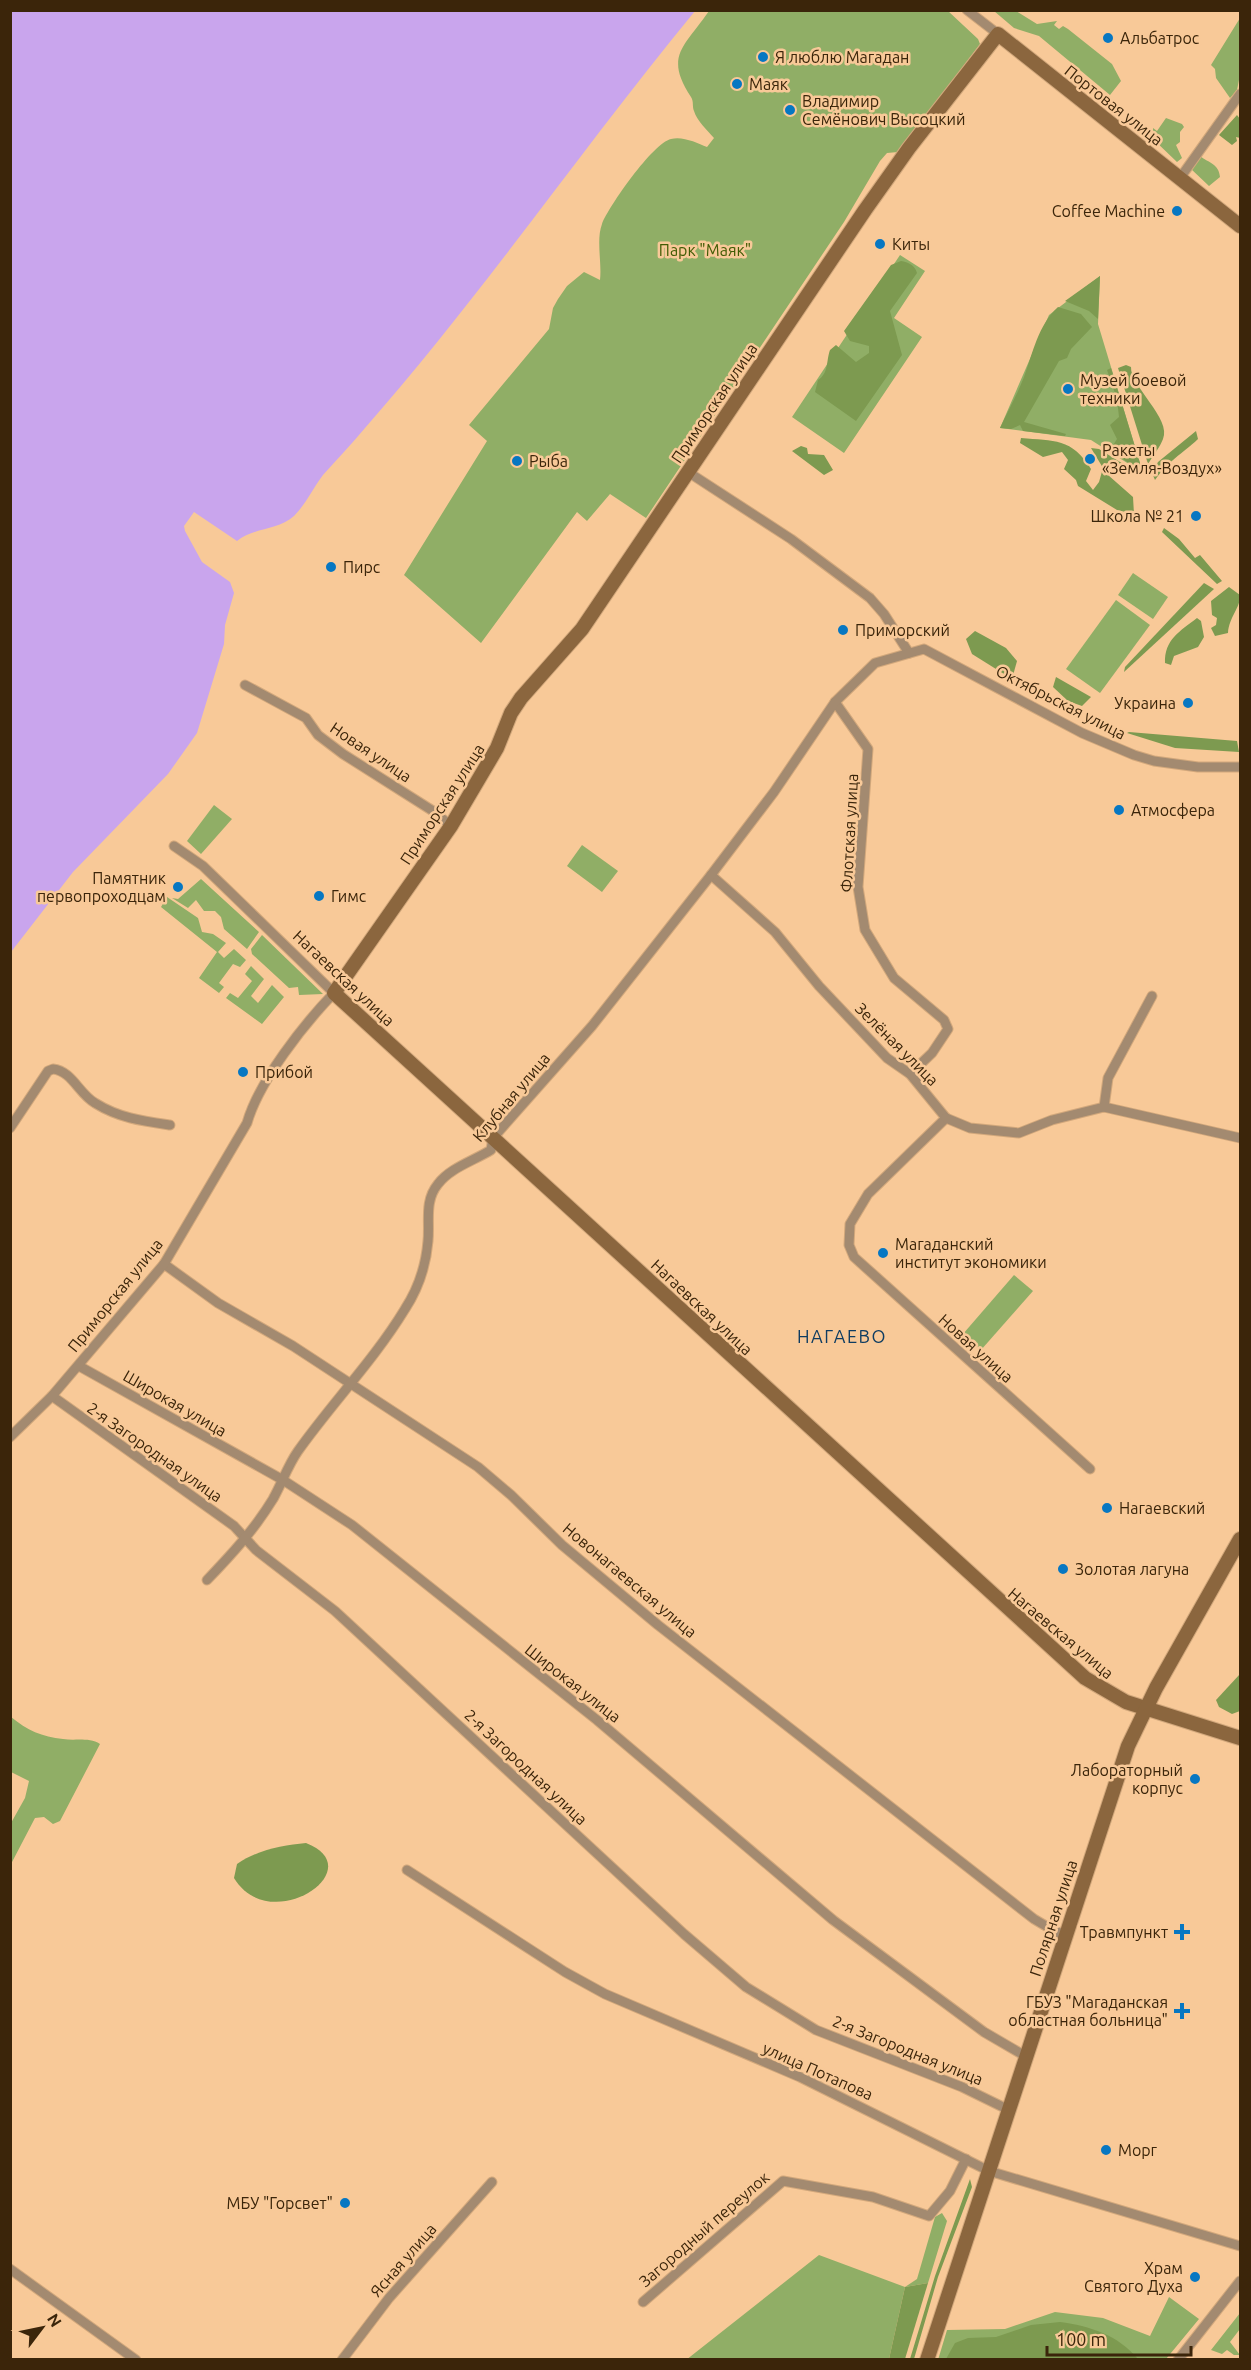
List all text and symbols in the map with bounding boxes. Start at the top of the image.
place label: Альбатрос [1120,29,1200,47]
marker: Альбатрос [1101,31,1115,45]
place label: Я люблю Магадан [775,48,909,66]
marker: Я люблю Магадан [756,50,770,64]
street label: Портовая улица [1061,61,1167,149]
place label: Маяк [749,75,788,93]
marker: Маяк [730,77,744,91]
place label: Владимир Семёнович Высоцкий [802,92,965,128]
marker: Владимир Семёнович Высоцкий [783,103,797,117]
place label: Coffee Machine [1052,202,1165,220]
marker: Coffee Machine [1170,204,1184,218]
place label: Киты [892,235,930,253]
marker: Киты [873,237,887,251]
park label: Парк "Маяк" [659,241,751,259]
street label: Приморская улица [667,340,761,466]
place label: Музей боевой техники [1080,371,1186,407]
marker: Музей боевой техники [1061,382,1075,396]
place label: Ракеты «Земля-Воздух» [1102,441,1222,477]
place label: Рыба [529,452,568,470]
marker: Ракеты «Земля-Воздух» [1083,452,1097,466]
marker: Рыба [510,454,524,468]
place label: Школа № 21 [1091,507,1184,525]
marker: Школа № 21 [1189,509,1203,523]
place label: Пирс [343,558,381,576]
marker: Пирс [324,560,338,574]
place label: Приморский [855,621,950,639]
marker: Приморский [836,623,850,637]
street label: Октябрьская улица [993,661,1129,743]
place label: Украина [1114,694,1176,712]
marker: Украина [1181,696,1195,710]
street label: Новая улица [327,718,415,786]
street label: Приморская улица [396,740,488,868]
street label: Флотская улица [837,773,861,893]
place label: Атмосфера [1131,801,1215,819]
marker: Атмосфера [1112,803,1126,817]
place label: Памятник первопроходцам [37,869,166,905]
marker: Памятник первопроходцам [171,880,185,894]
place label: Гимс [331,887,367,905]
marker: Гимс [312,889,326,903]
street label: Нагаевская улица [290,927,398,1029]
street label: Зелёная улица [852,999,942,1089]
street label: Клубная улица [469,1049,553,1145]
place label: Прибой [255,1063,313,1081]
marker: Прибой [236,1065,250,1079]
street label: Приморская улица [64,1235,166,1355]
place label: Магаданский институт экономики [895,1235,1047,1271]
marker: Магаданский институт экономики [876,1246,890,1260]
street label: Нагаевская улица [648,1256,756,1358]
street label: Новая улица [935,1310,1017,1386]
district label: НАГАЕВО [797,1326,887,1346]
street label: Широкая улица [120,1366,230,1440]
street label: 2-я Загородная улица [84,1399,226,1505]
place label: Нагаевский [1119,1499,1205,1517]
marker: Нагаевский [1100,1501,1114,1515]
street label: Новонагаевская улица [560,1519,700,1641]
place label: Золотая лагуна [1075,1560,1189,1578]
marker: Золотая лагуна [1056,1562,1070,1576]
street label: Нагаевская улица [1005,1584,1117,1682]
street label: Широкая улица [522,1640,624,1726]
street label: 2-я Загородная улица [461,1706,591,1828]
place label: Лабораторный корпус [1071,1761,1184,1797]
marker: Лабораторный корпус [1188,1772,1202,1786]
street label: Полярная улица [1026,1858,1080,1978]
place label: Травмпункт [1080,1923,1168,1941]
marker: Травмпункт [1173,1923,1191,1941]
place label: ГБУЗ "Магаданская областная больница" [1008,1993,1168,2029]
marker: ГБУЗ "Магаданская областная больница" [1173,2002,1191,2020]
street label: 2-я Загородная улица [830,2012,986,2088]
street label: улица Потапова [760,2039,876,2103]
place label: Морг [1118,2141,1158,2159]
marker: Морг [1099,2143,1113,2157]
street label: Загородный переулок [635,2168,773,2290]
place label: МБУ "Горсвет" [227,2194,333,2212]
marker: МБУ "Горсвет" [338,2196,352,2210]
street label: Ясная улица [366,2220,440,2300]
place label: Храм Святого Духа [1084,2259,1183,2295]
marker: Храм Святого Духа [1188,2270,1202,2284]
north arrow [12,2298,72,2358]
text: N [44,2310,66,2330]
scale bar [1047,2319,1191,2357]
text: 100 m [1056,2329,1106,2349]

